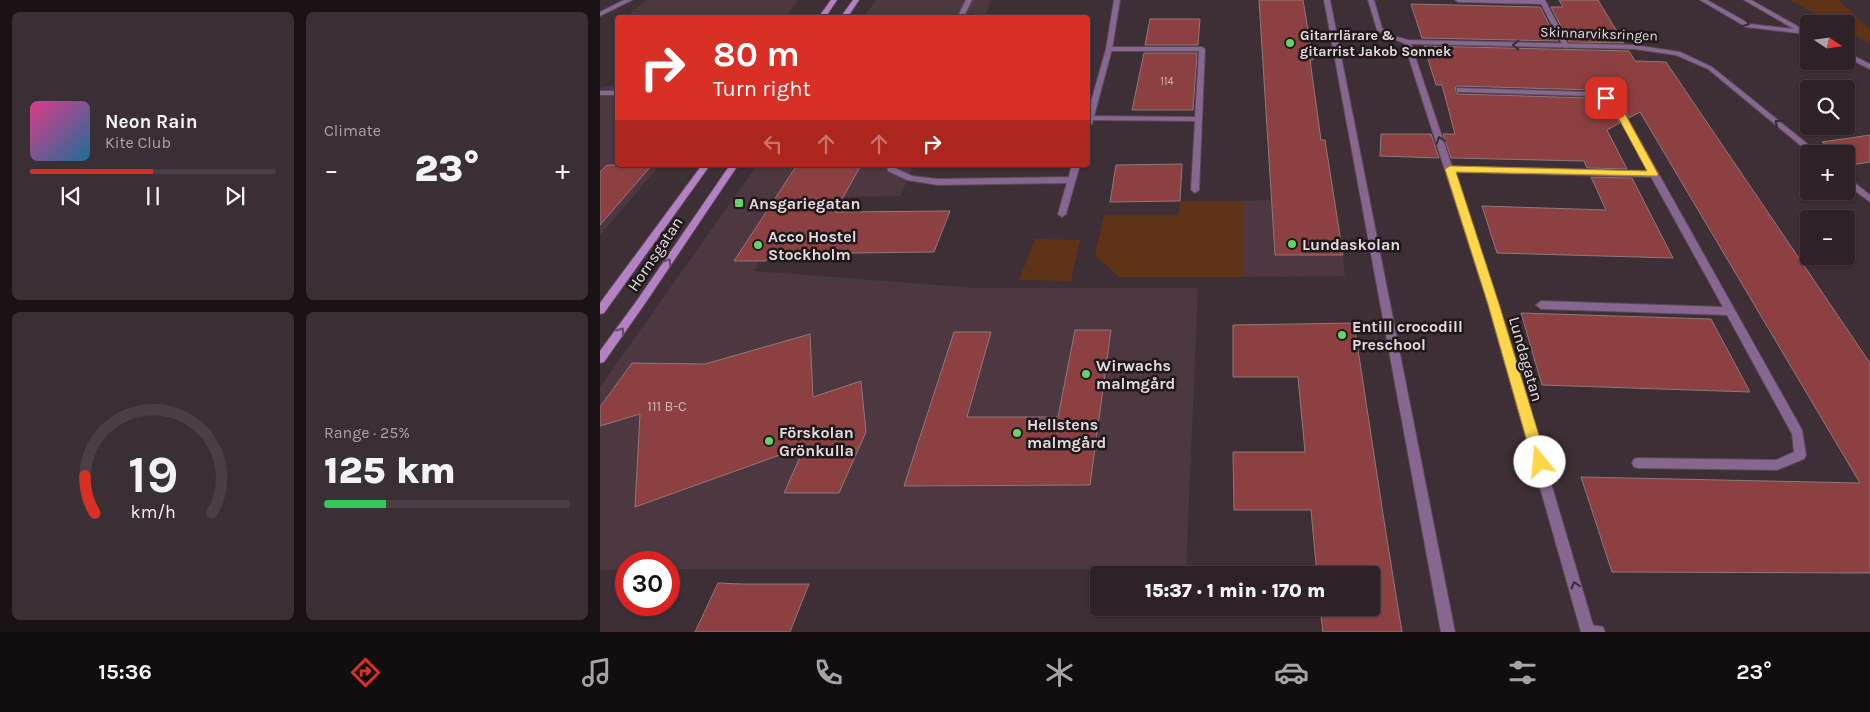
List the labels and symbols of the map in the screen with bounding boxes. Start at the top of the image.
north arrow [1800,15,1855,70]
one-way arrow [1741,17,1750,27]
street label: Skinnarviksringen [1540,23,1658,45]
place label: Gitarrlärare & gitarrist Jakob Sonnek [1300,27,1452,60]
marker: Gitarrlärare & gitarrist Jakob Sonnek [1284,37,1296,49]
one-way arrow [1512,39,1520,50]
house number: 114 [1160,75,1174,88]
pin [1585,77,1627,119]
one-way arrow [1775,120,1784,128]
one-way arrow [1436,137,1446,145]
place label: Ansgariegatan [749,194,860,213]
marker: Ansgariegatan [733,197,745,209]
street label: Hornsgatan [623,213,687,295]
place label: Acco Hostel Stockholm [768,227,857,264]
place label: Lundaskolan [1302,235,1400,254]
marker: Lundaskolan [1286,238,1298,250]
marker: Acco Hostel Stockholm [752,239,764,251]
one-way arrow [662,258,672,267]
street label: Lundagatan [1505,314,1547,404]
place label: Entill crocodill Preschool [1352,317,1463,354]
one-way arrow [615,327,624,337]
marker: Entill crocodill Preschool [1336,329,1348,341]
place label: Wirwachs malmgård [1096,356,1175,393]
marker: Wirwachs malmgård [1080,368,1092,380]
house number: 111 B-C [647,398,687,415]
place label: Hellstens malmgård [1027,415,1106,452]
place label: Förskolan Grönkulla [779,423,854,460]
marker: Hellstens malmgård [1011,427,1023,439]
marker: Förskolan Grönkulla [763,435,775,447]
position arrow [1513,435,1565,487]
speed limit sign: 30 [615,551,680,616]
one-way arrow [1570,582,1580,590]

